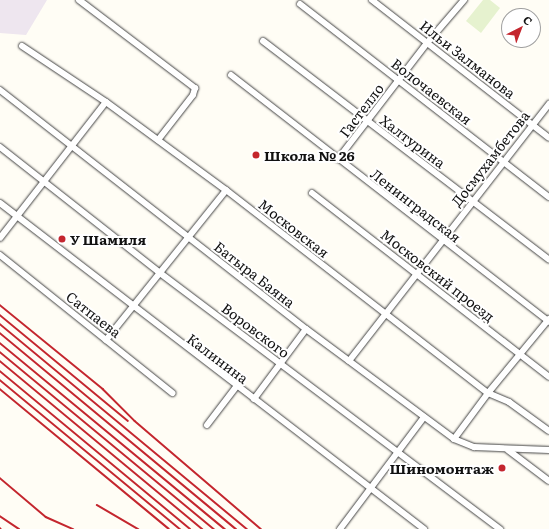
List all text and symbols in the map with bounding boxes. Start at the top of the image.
north arrow [501,8,541,48]
text: С [520,11,537,28]
street label: Ильи Залманова [417,17,519,101]
street label: Волочаевская [389,55,475,127]
street label: Гастелло [335,80,387,140]
street label: Досмухамбетова [447,107,533,209]
street label: Халтурина [377,111,449,171]
place label: Школа № 26 [264,147,355,163]
marker: Школа № 26 [251,150,261,160]
street label: Ленинградская [368,165,464,245]
street label: Московская [255,195,333,261]
street label: Московский проезд [378,225,498,325]
place label: У Шамиля [70,231,146,247]
marker: У Шамиля [57,234,67,244]
street label: Батыра Баяна [211,237,299,311]
street label: Сатпаева [63,287,125,341]
street label: Воровского [219,299,293,361]
street label: Калинина [184,330,252,386]
place label: Шиномонтаж [390,460,494,476]
marker: Шиномонтаж [497,463,507,473]

